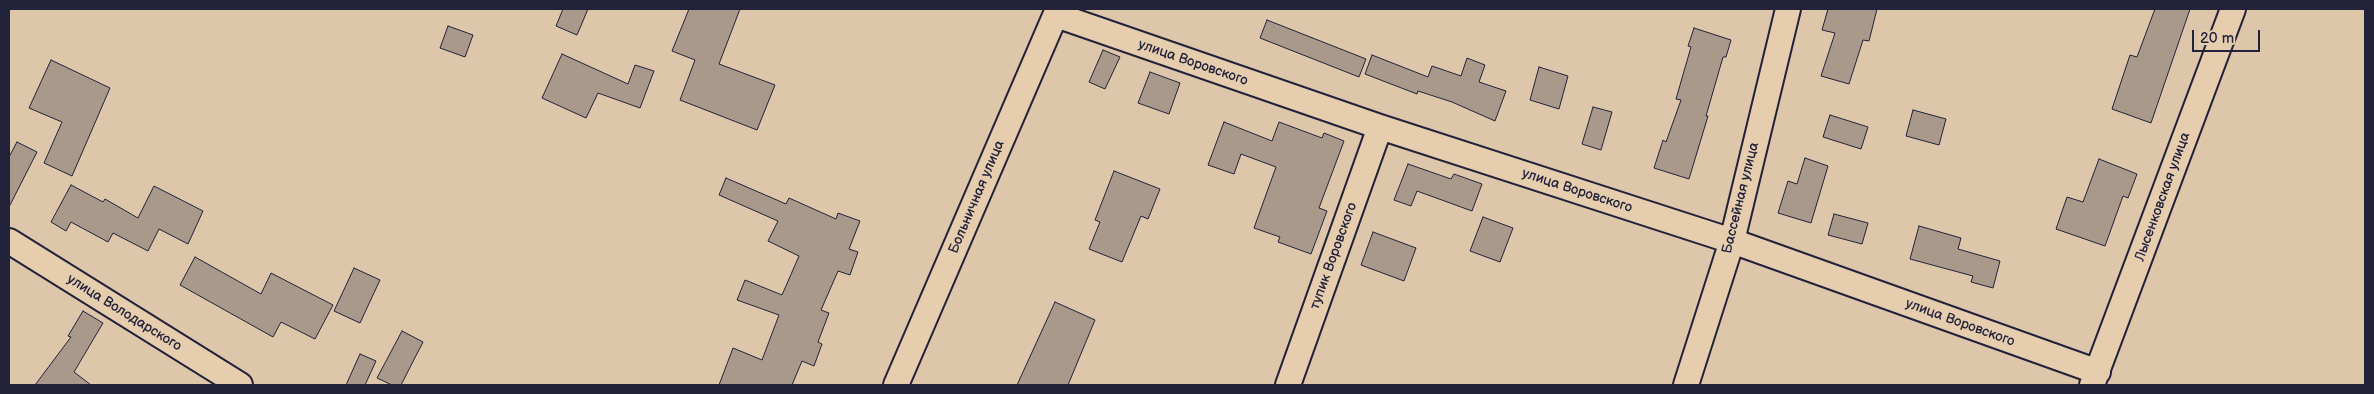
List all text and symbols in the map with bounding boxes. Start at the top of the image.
scale bar [2194,20,2262,52]
text: 20 m [2200,29,2234,48]
street label: улица Воровского [1136,36,1250,90]
street label: Лысенковская улица [2132,130,2194,264]
street label: Больничная улица [946,138,1008,256]
street label: Бассейная улица [1719,141,1763,255]
street label: улица Воровского [1520,165,1634,217]
street label: тупик Воровского [1307,200,1361,312]
street label: улица Володарского [64,271,184,355]
street label: улица Воровского [1903,295,2017,351]

